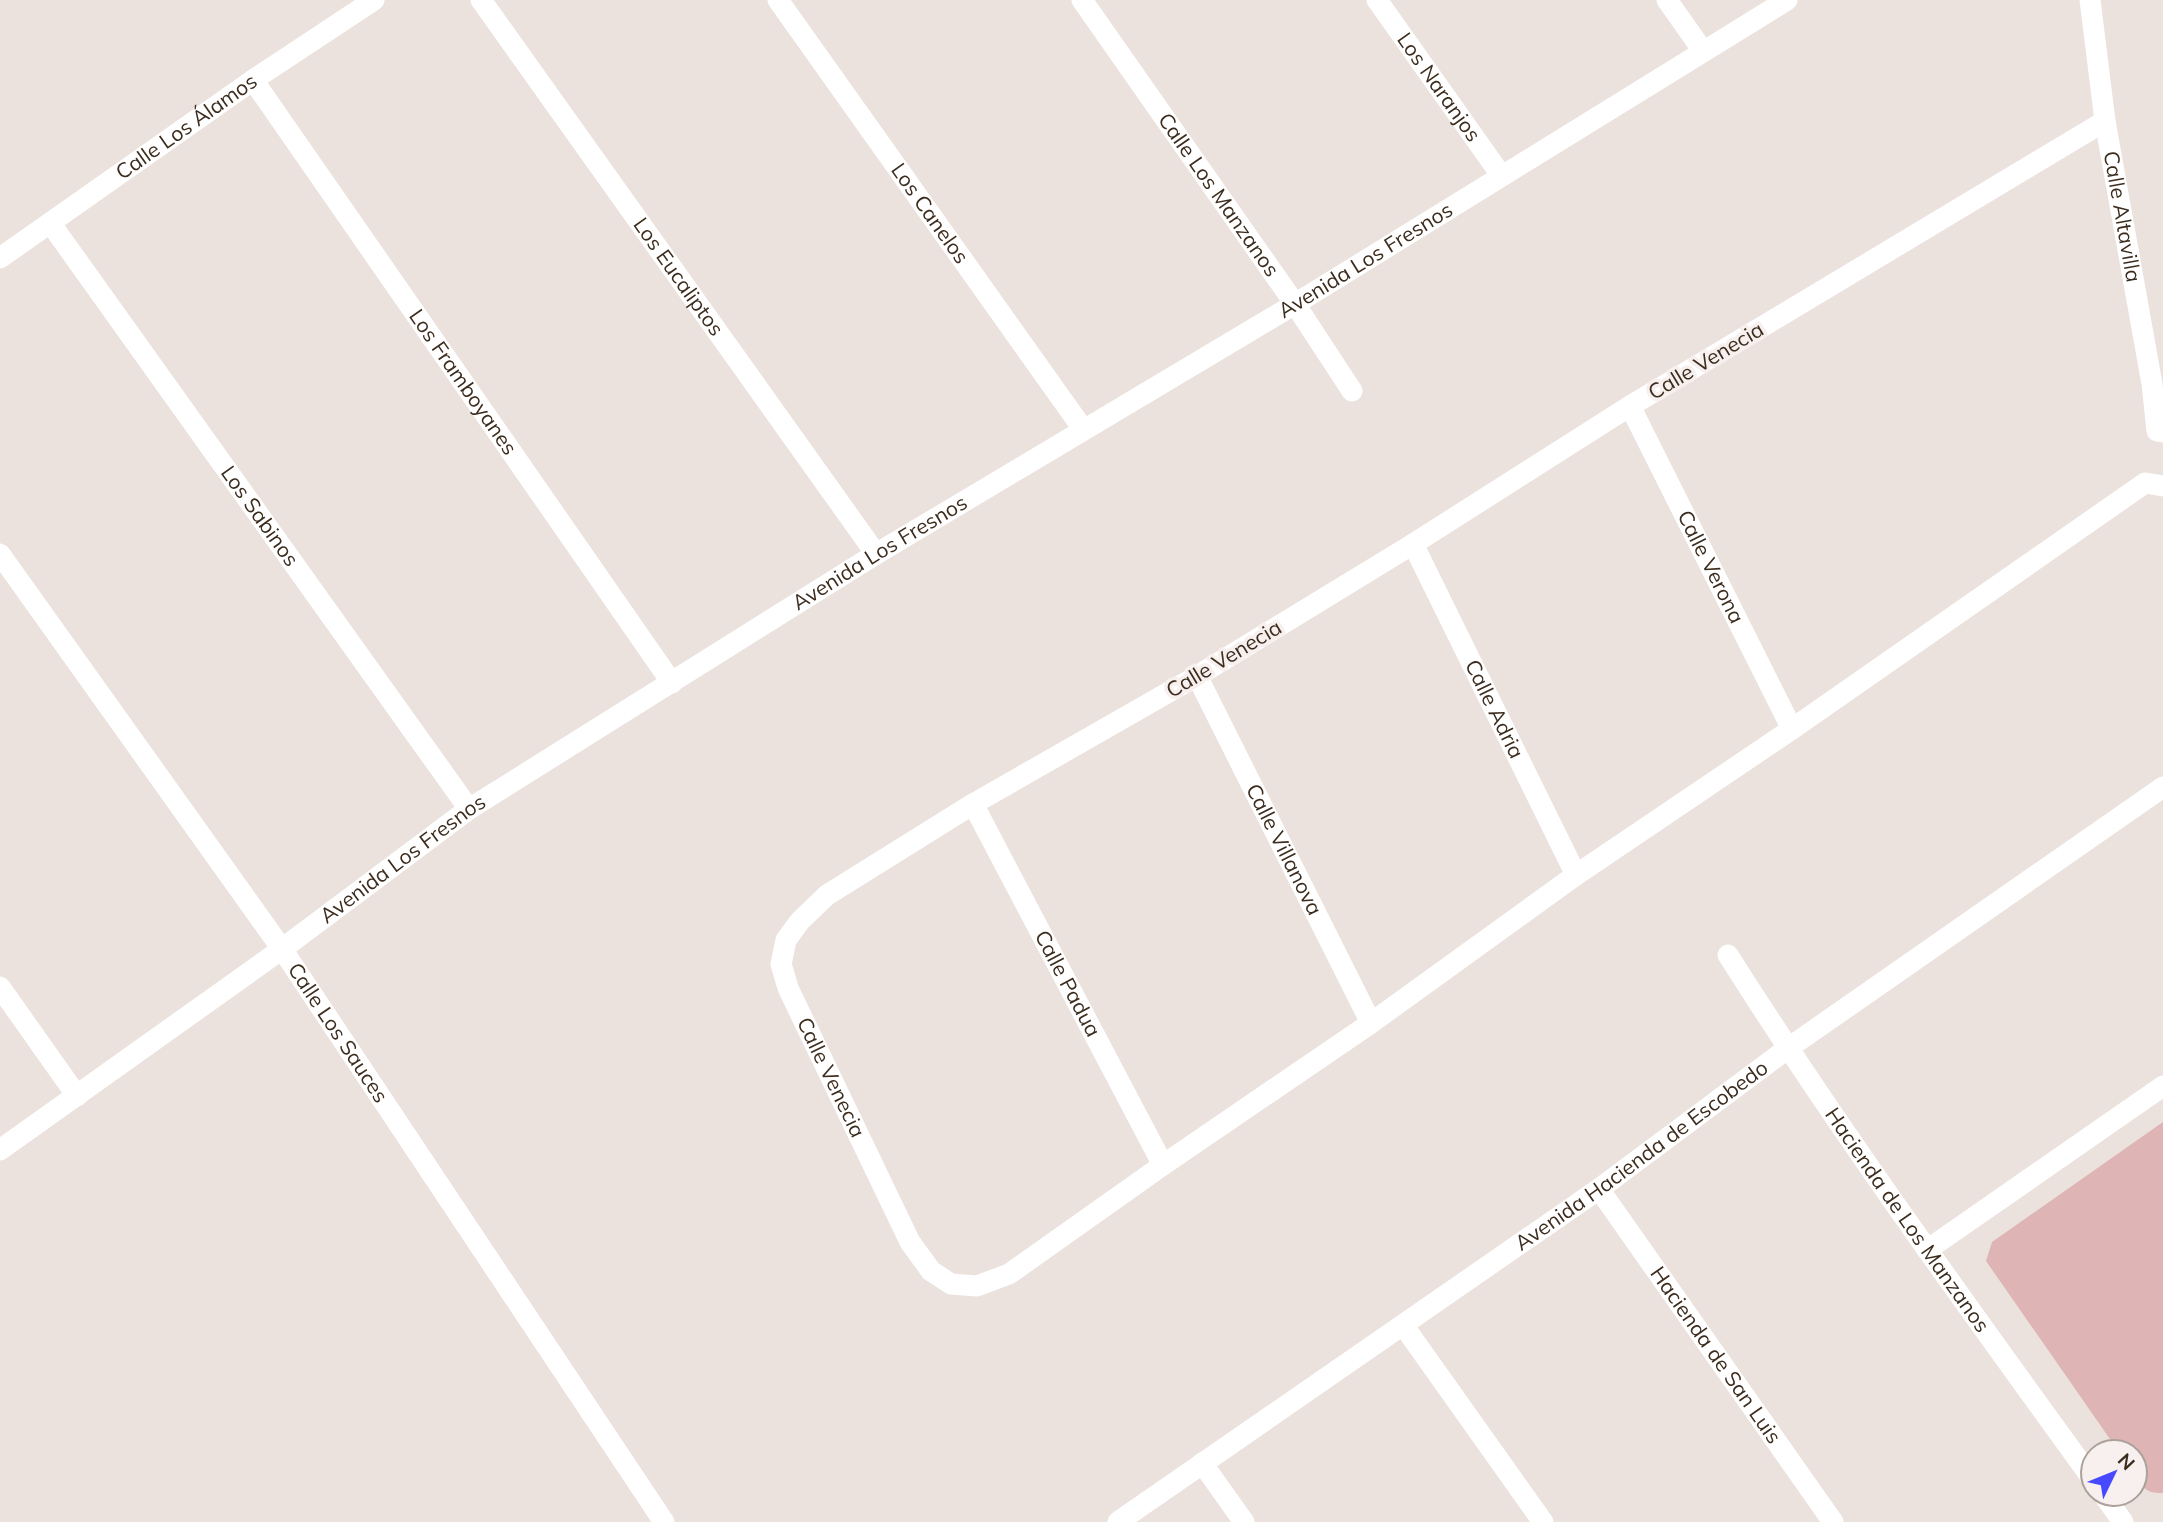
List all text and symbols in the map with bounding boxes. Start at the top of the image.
street label: Los Naranjos [1392,27,1487,146]
street label: Calle Los Álamos [110,67,262,185]
street label: Calle Los Manzanos [1153,107,1286,281]
street label: Calle Altavilla [2099,149,2148,284]
street label: Los Canelos [886,158,975,268]
street label: Avenida Los Fresnos [1273,196,1457,323]
street label: Los Eucaliptos [628,212,730,340]
street label: Los Framboyanes [404,304,523,460]
street label: Calle Venecia [1643,315,1768,405]
street label: Los Sabinos [216,460,305,571]
street label: Avenida Los Fresnos [787,489,971,615]
street label: Calle Verona [1672,506,1751,627]
street label: Calle Venecia [1161,613,1286,703]
street label: Calle Adria [1460,655,1530,762]
street label: Calle Villanova [1241,779,1329,919]
street label: Avenida Los Fresnos [314,788,490,928]
street label: Calle Padua [1030,925,1107,1041]
street label: Calle Los Sauces [283,957,395,1107]
street label: Calle Venecia [792,1013,872,1141]
street label: Avenida Hacienda de Escobedo [1509,1054,1773,1255]
street label: Hacienda de Los Manzanos [1820,1102,1996,1337]
street label: Hacienda de San Luis [1645,1261,1788,1448]
north arrow [2079,1438,2149,1508]
text: N [2113,1448,2140,1475]

